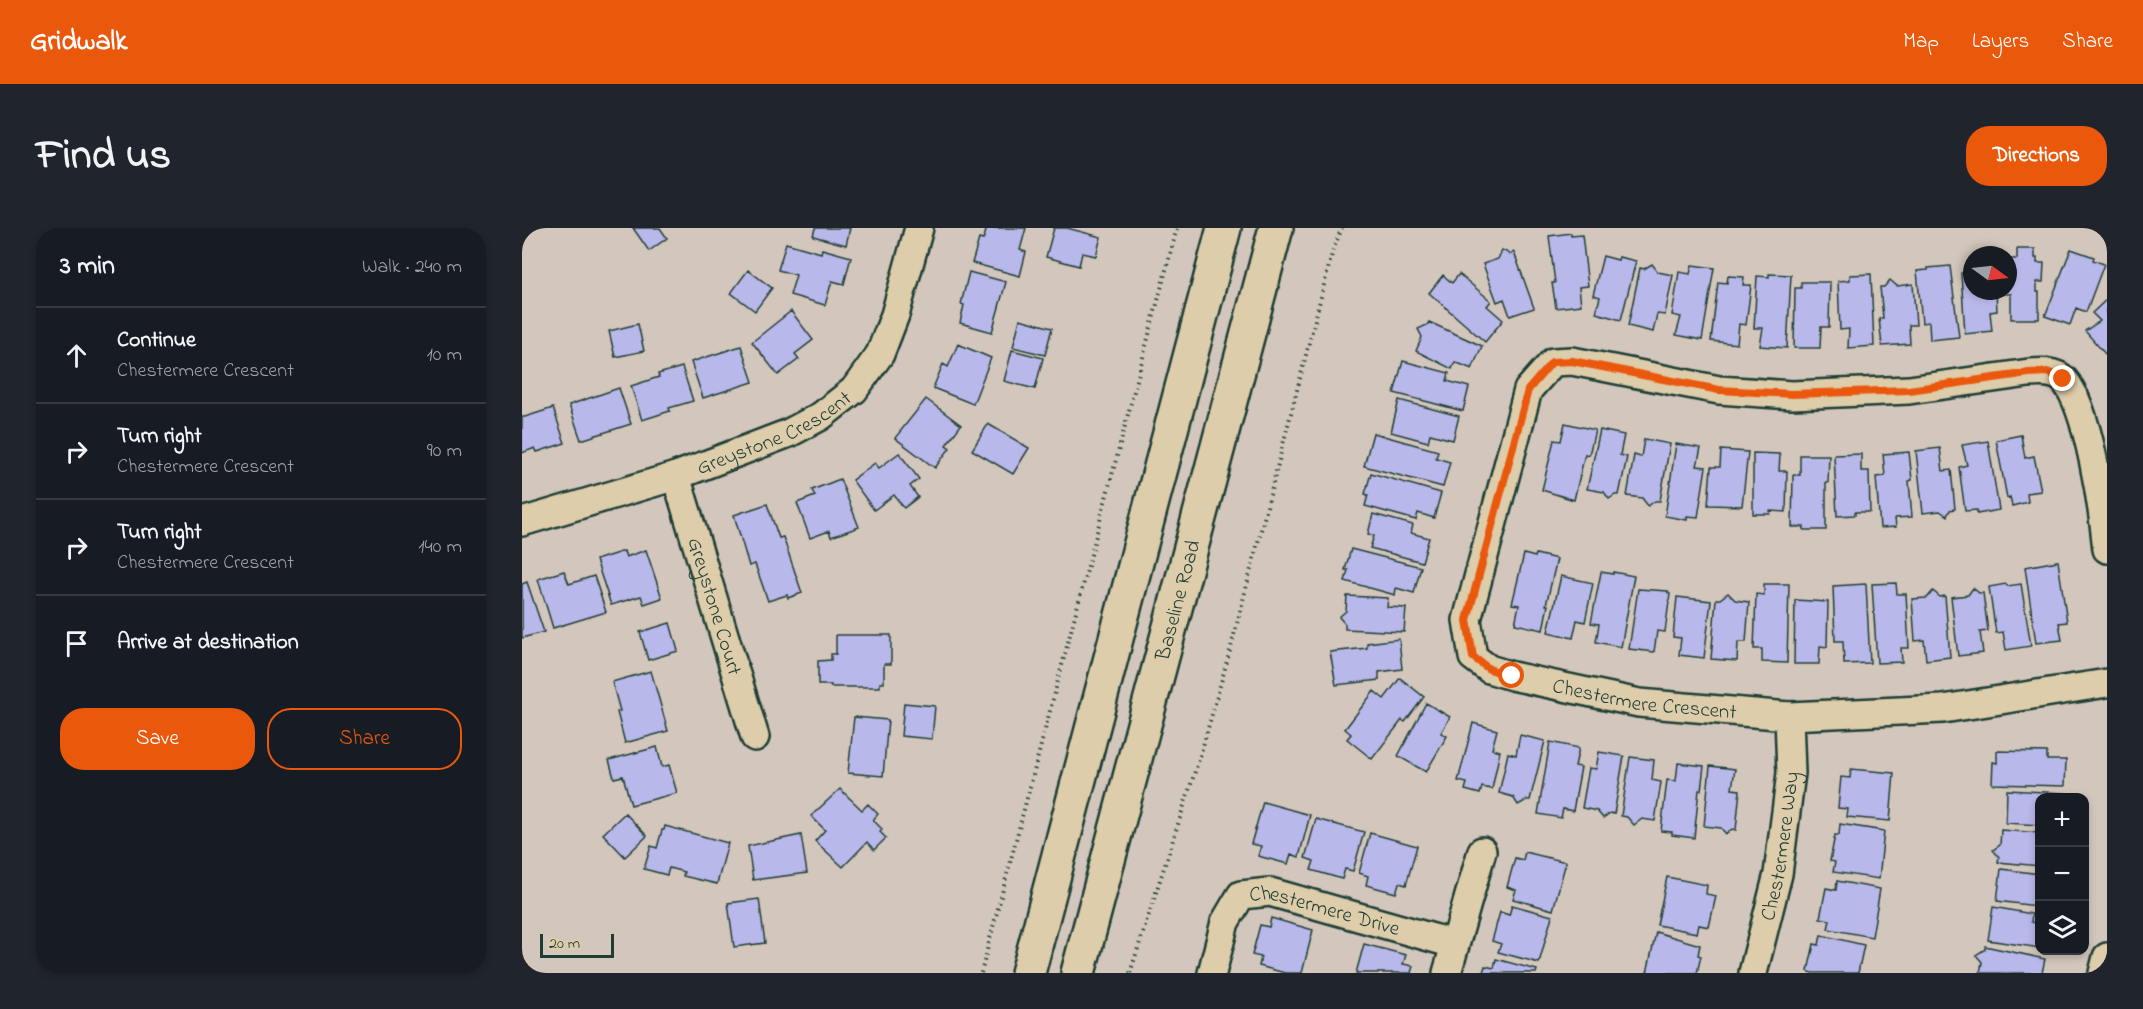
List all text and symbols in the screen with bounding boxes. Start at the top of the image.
text: Gridwalk [30,22,127,63]
text: Map [1903,27,1939,57]
text: Layers [1972,27,2029,57]
text: Share [2062,27,2113,57]
text: Find us [36,126,171,187]
button: Directions [1966,126,2107,186]
north arrow [1963,246,2017,300]
text: 3 min [60,248,115,286]
text: Walk · 240 m [362,253,462,282]
text: Continue [117,325,196,357]
icon: ahead [60,339,93,372]
text: 10 m [426,341,462,370]
text: Chestermere Crescent [117,357,294,386]
route end [2049,365,2075,391]
street label: Greystone Crescent [693,384,859,484]
text: Turn right [117,421,202,453]
icon: right [60,435,93,468]
text: 90 m [427,437,462,466]
text: Chestermere Crescent [117,453,294,482]
text: Turn right [117,517,202,549]
icon: right [60,531,93,564]
text: 140 m [418,533,462,562]
street label: Greystone Court [678,534,748,679]
street label: Baseline Road [1148,537,1210,665]
text: Chestermere Crescent [117,549,294,578]
icon: arrive [60,627,93,660]
text: Arrive at destination [117,627,299,659]
route start [1498,662,1524,688]
street label: Chestermere Crescent [1549,672,1738,728]
button: Save [60,708,255,770]
button: Share [267,708,462,770]
street label: Chestermere Way [1754,770,1810,924]
map controls [2035,793,2089,955]
button: + [2035,793,2089,847]
button: − [2035,847,2089,901]
street label: Chestermere Drive [1248,879,1404,945]
button: layers [2035,901,2089,955]
scale bar [540,931,614,958]
text: 20 m [549,932,580,956]

